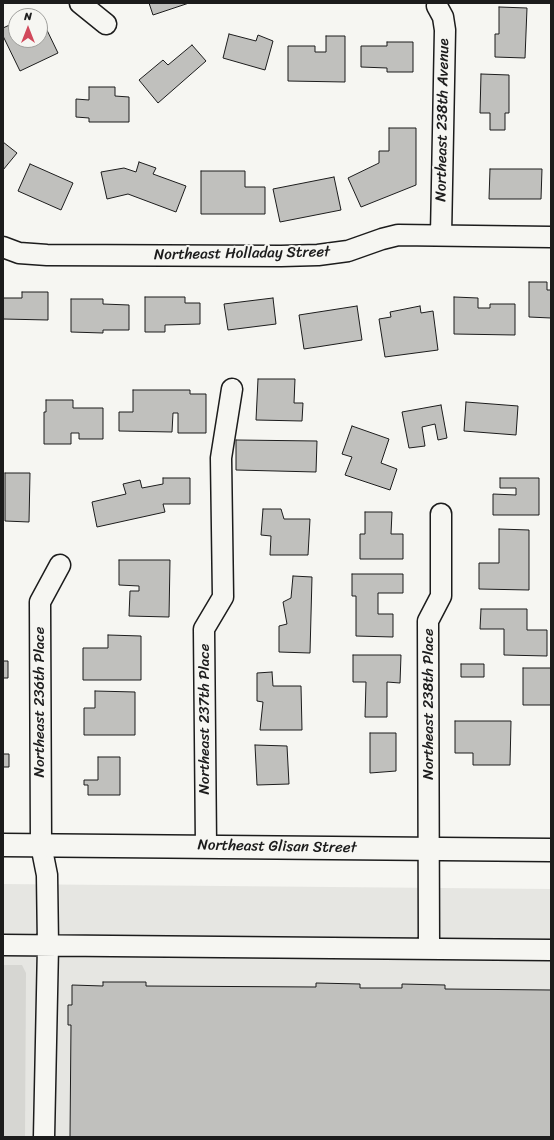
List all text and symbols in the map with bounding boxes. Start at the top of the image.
text: N [24,7,32,26]
north arrow [8,8,48,48]
street label: Northeast 238th Avenue [433,38,453,202]
street label: Northeast Holladay Street [154,243,330,265]
street label: Northeast 236th Place [31,626,49,778]
street label: Northeast 238th Place [420,628,438,780]
street label: Northeast 237th Place [196,643,214,795]
street label: Northeast Glisan Street [197,837,357,857]

